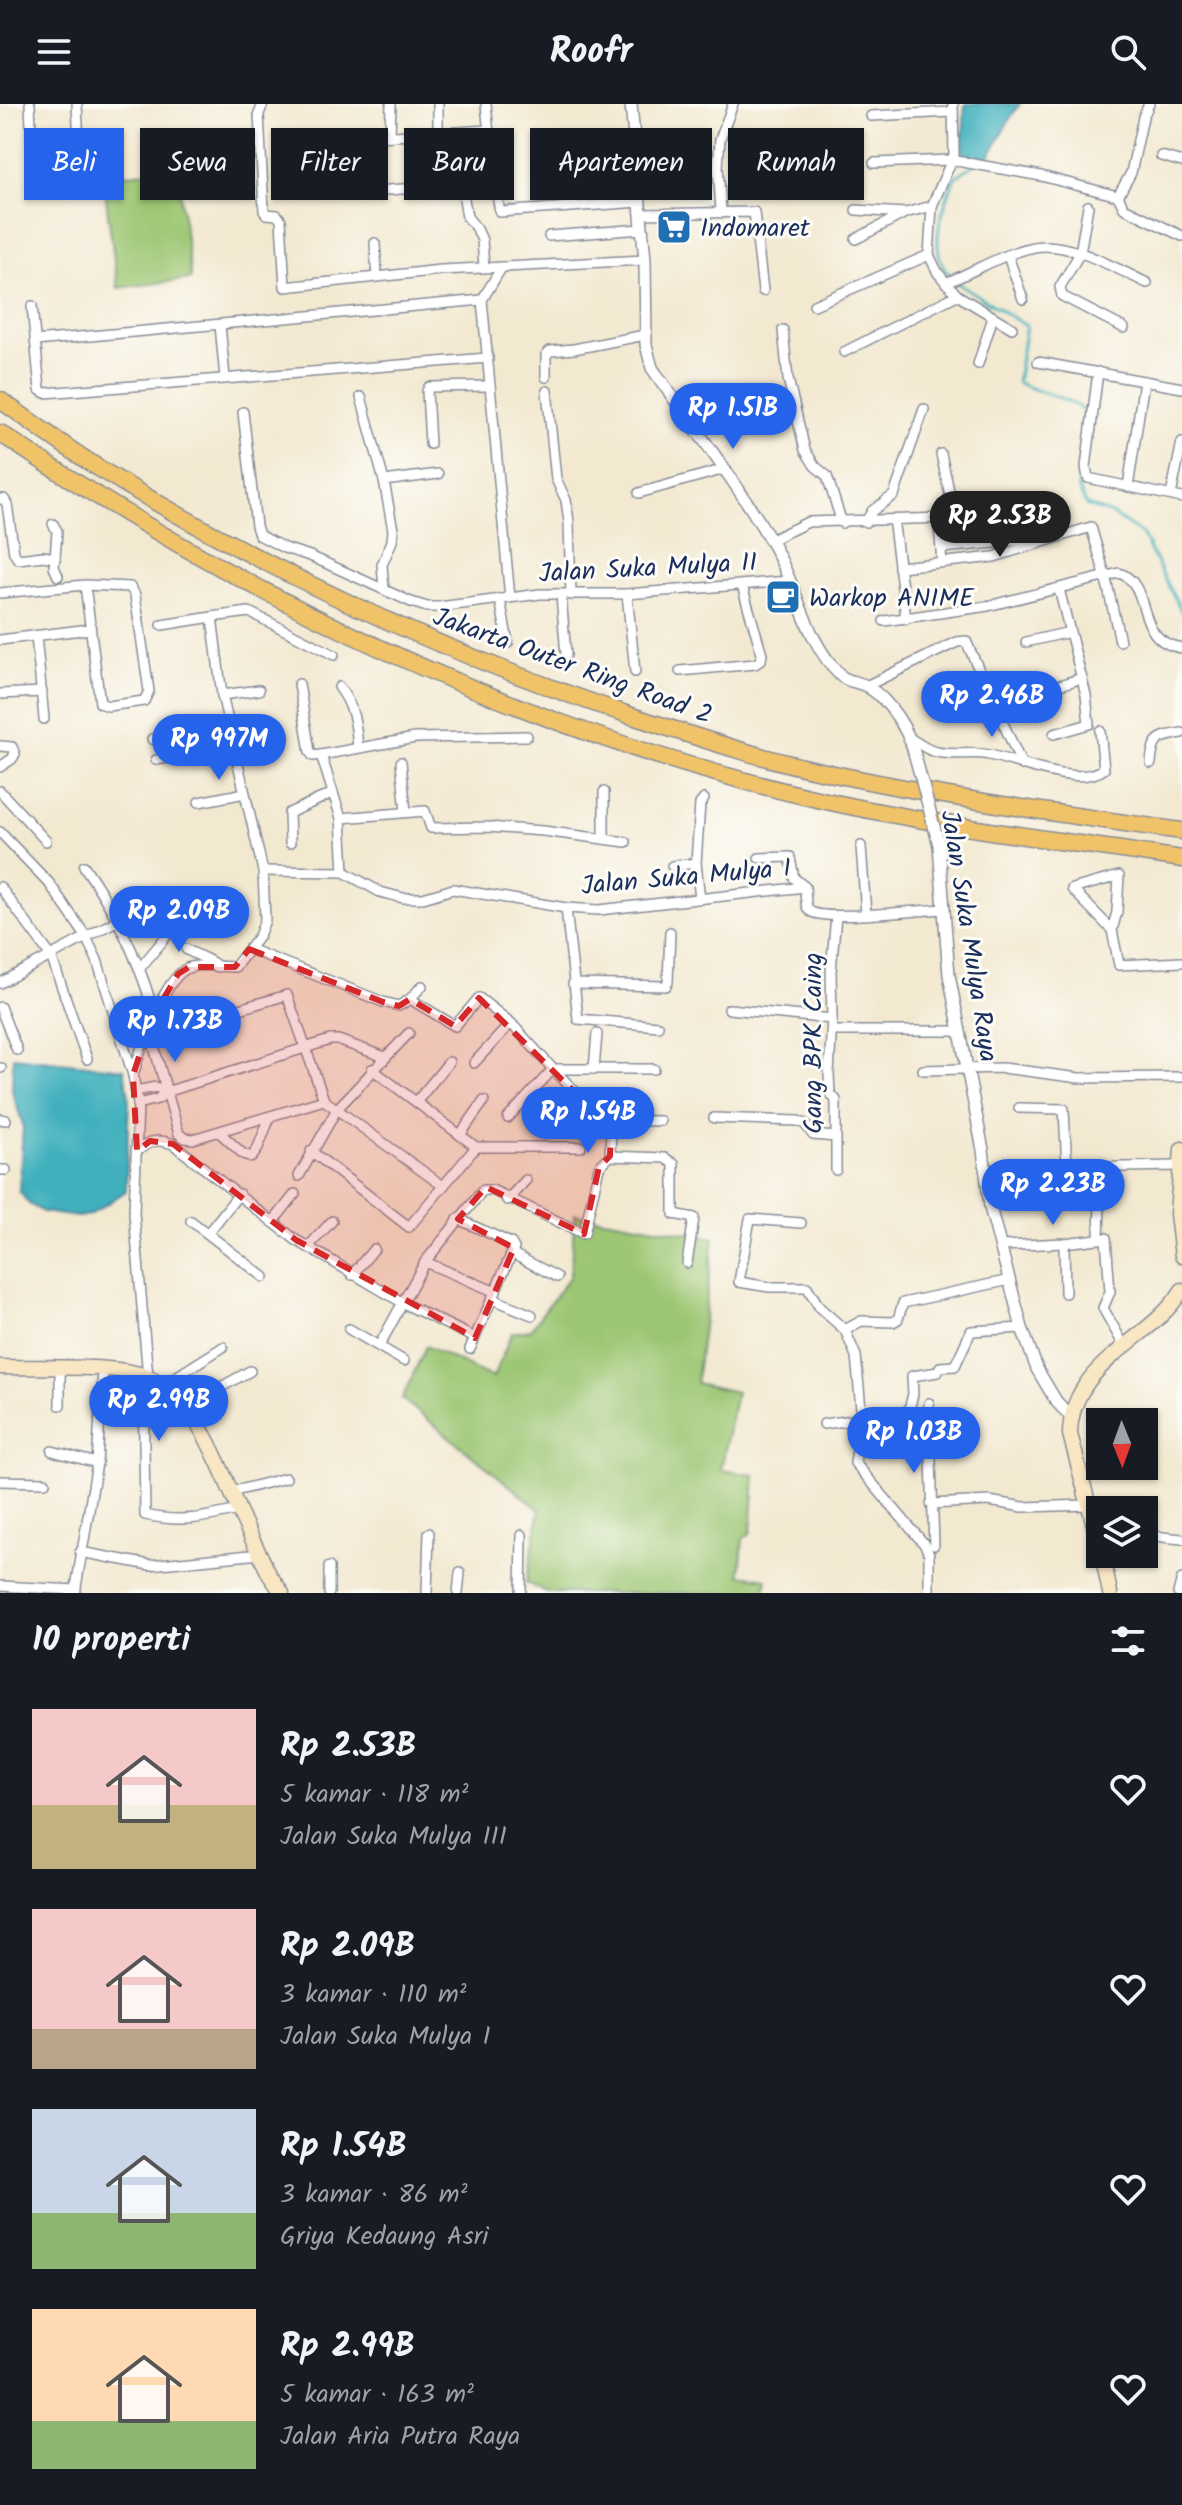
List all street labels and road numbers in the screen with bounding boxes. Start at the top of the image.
street label: Jalan Suka Mulya II [538,542,758,596]
street label: Jakarta Outer Ring Road 2 [427,597,718,737]
street label: Jalan Suka Mulya Raya [927,807,1009,1065]
street label: Jalan Suka Mulya I [579,848,793,908]
street label: Gang BPK Caing [793,952,835,1134]

